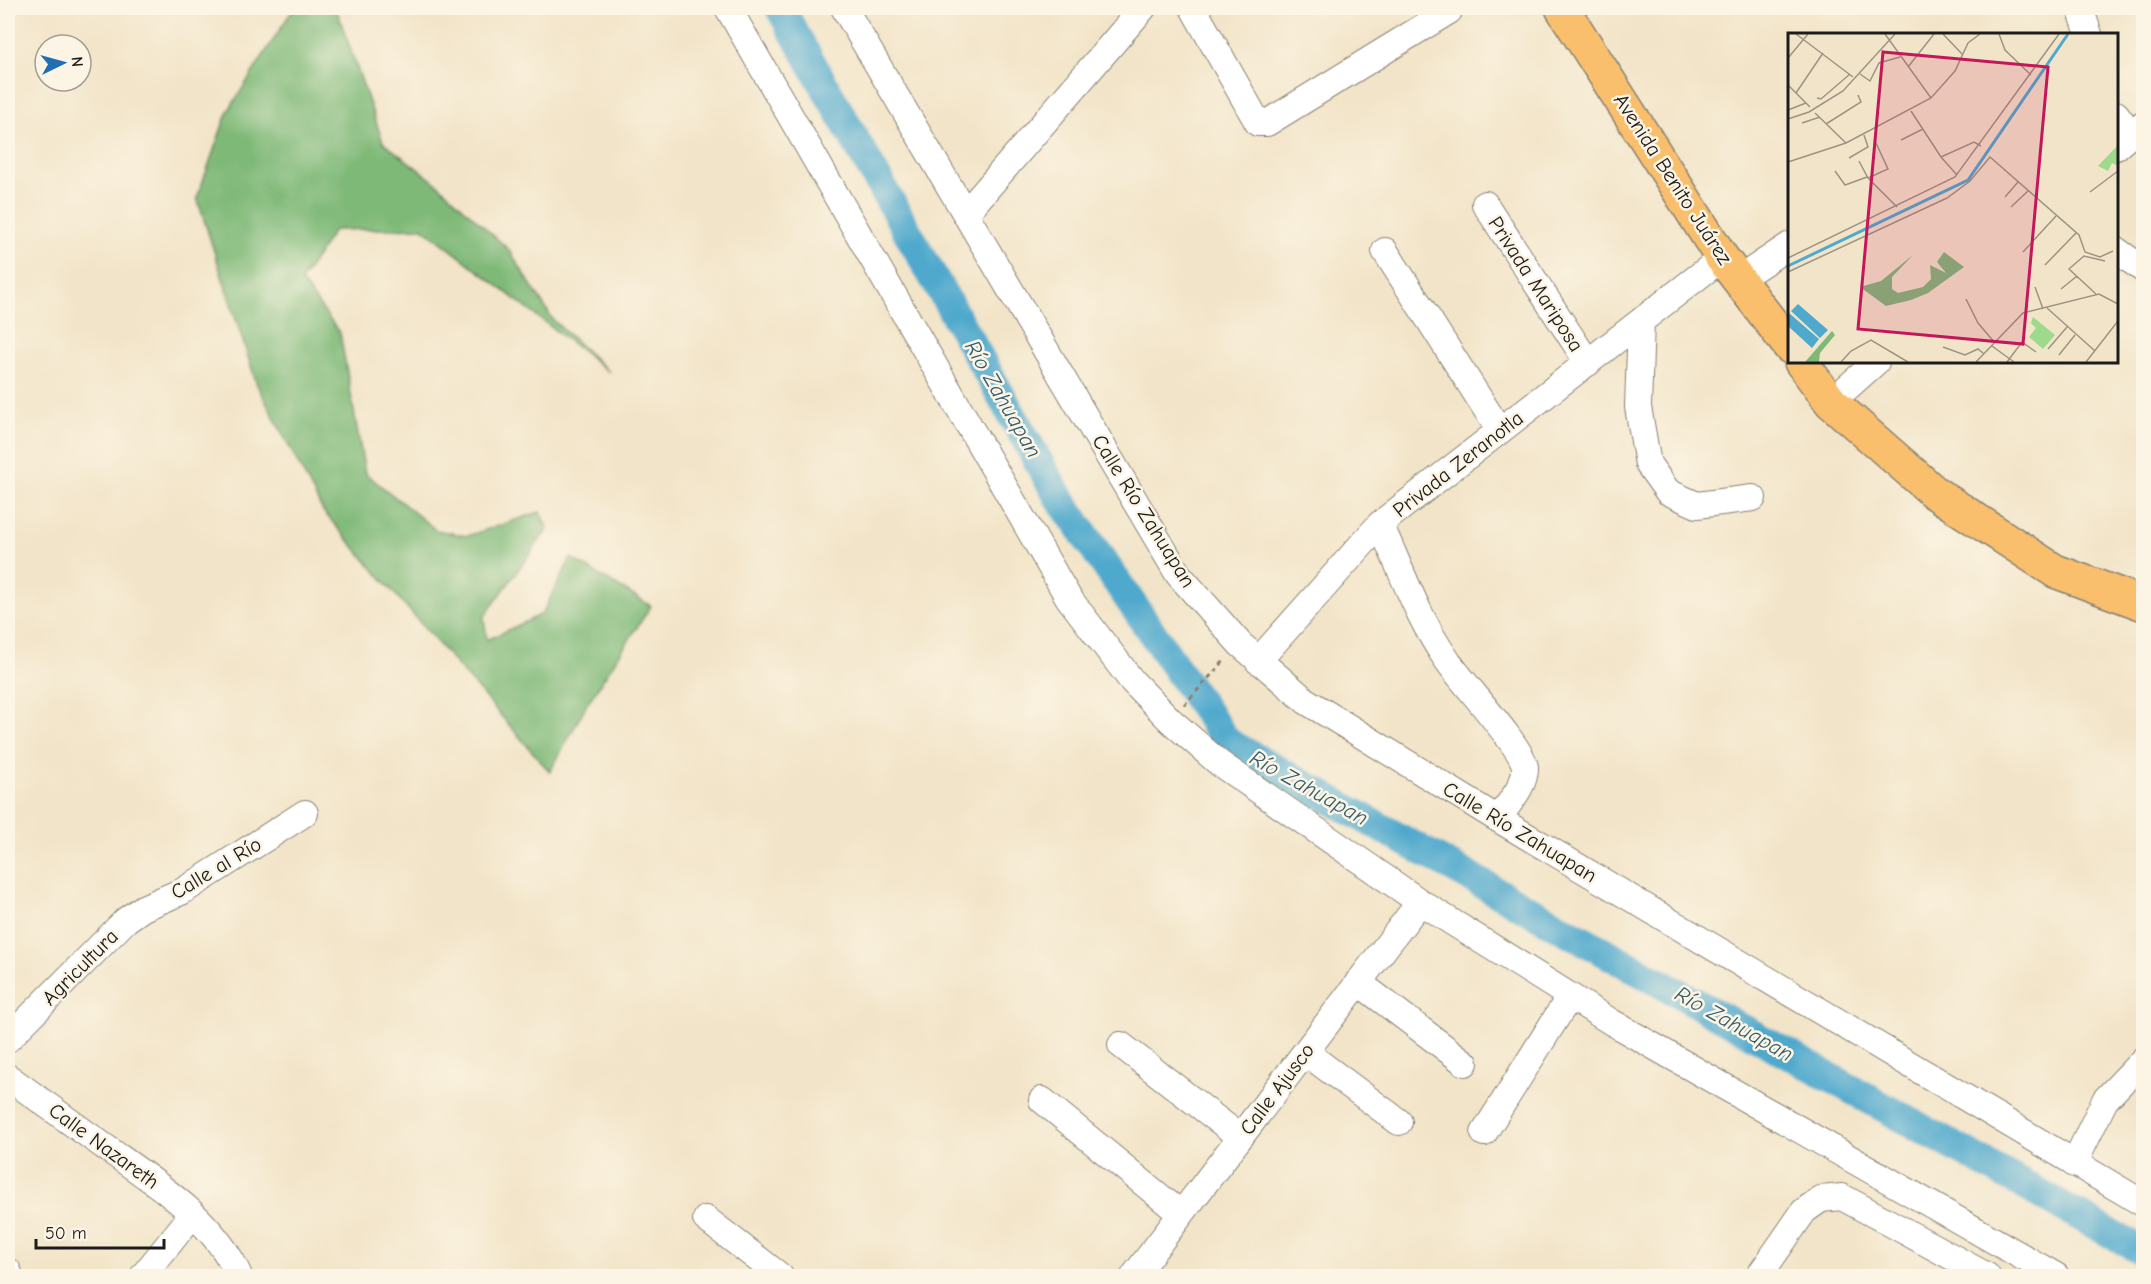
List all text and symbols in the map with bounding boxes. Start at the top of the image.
north arrow [33,33,93,93]
inset map [1788,33,2118,363]
text: N [68,56,86,68]
street label: Avenida Benito Juárez [1609,89,1737,269]
street label: Privada Mariposa [1483,212,1589,356]
water label: Río Zahuapan [959,336,1047,462]
street label: Privada Zeranotla [1388,406,1528,522]
street label: Calle Río Zahuapan [1087,430,1201,592]
water label: Río Zahuapan [1245,745,1373,831]
street label: Calle Río Zahuapan [1439,777,1601,887]
street label: Calle al Río [166,832,266,904]
street label: Agricultura [37,924,123,1010]
water label: Río Zahuapan [1670,981,1798,1067]
street label: Calle Ajusco [1235,1039,1319,1139]
street label: Calle Nazareth [44,1098,164,1194]
scale bar [36,1212,164,1250]
text: 50 m [45,1223,87,1244]

